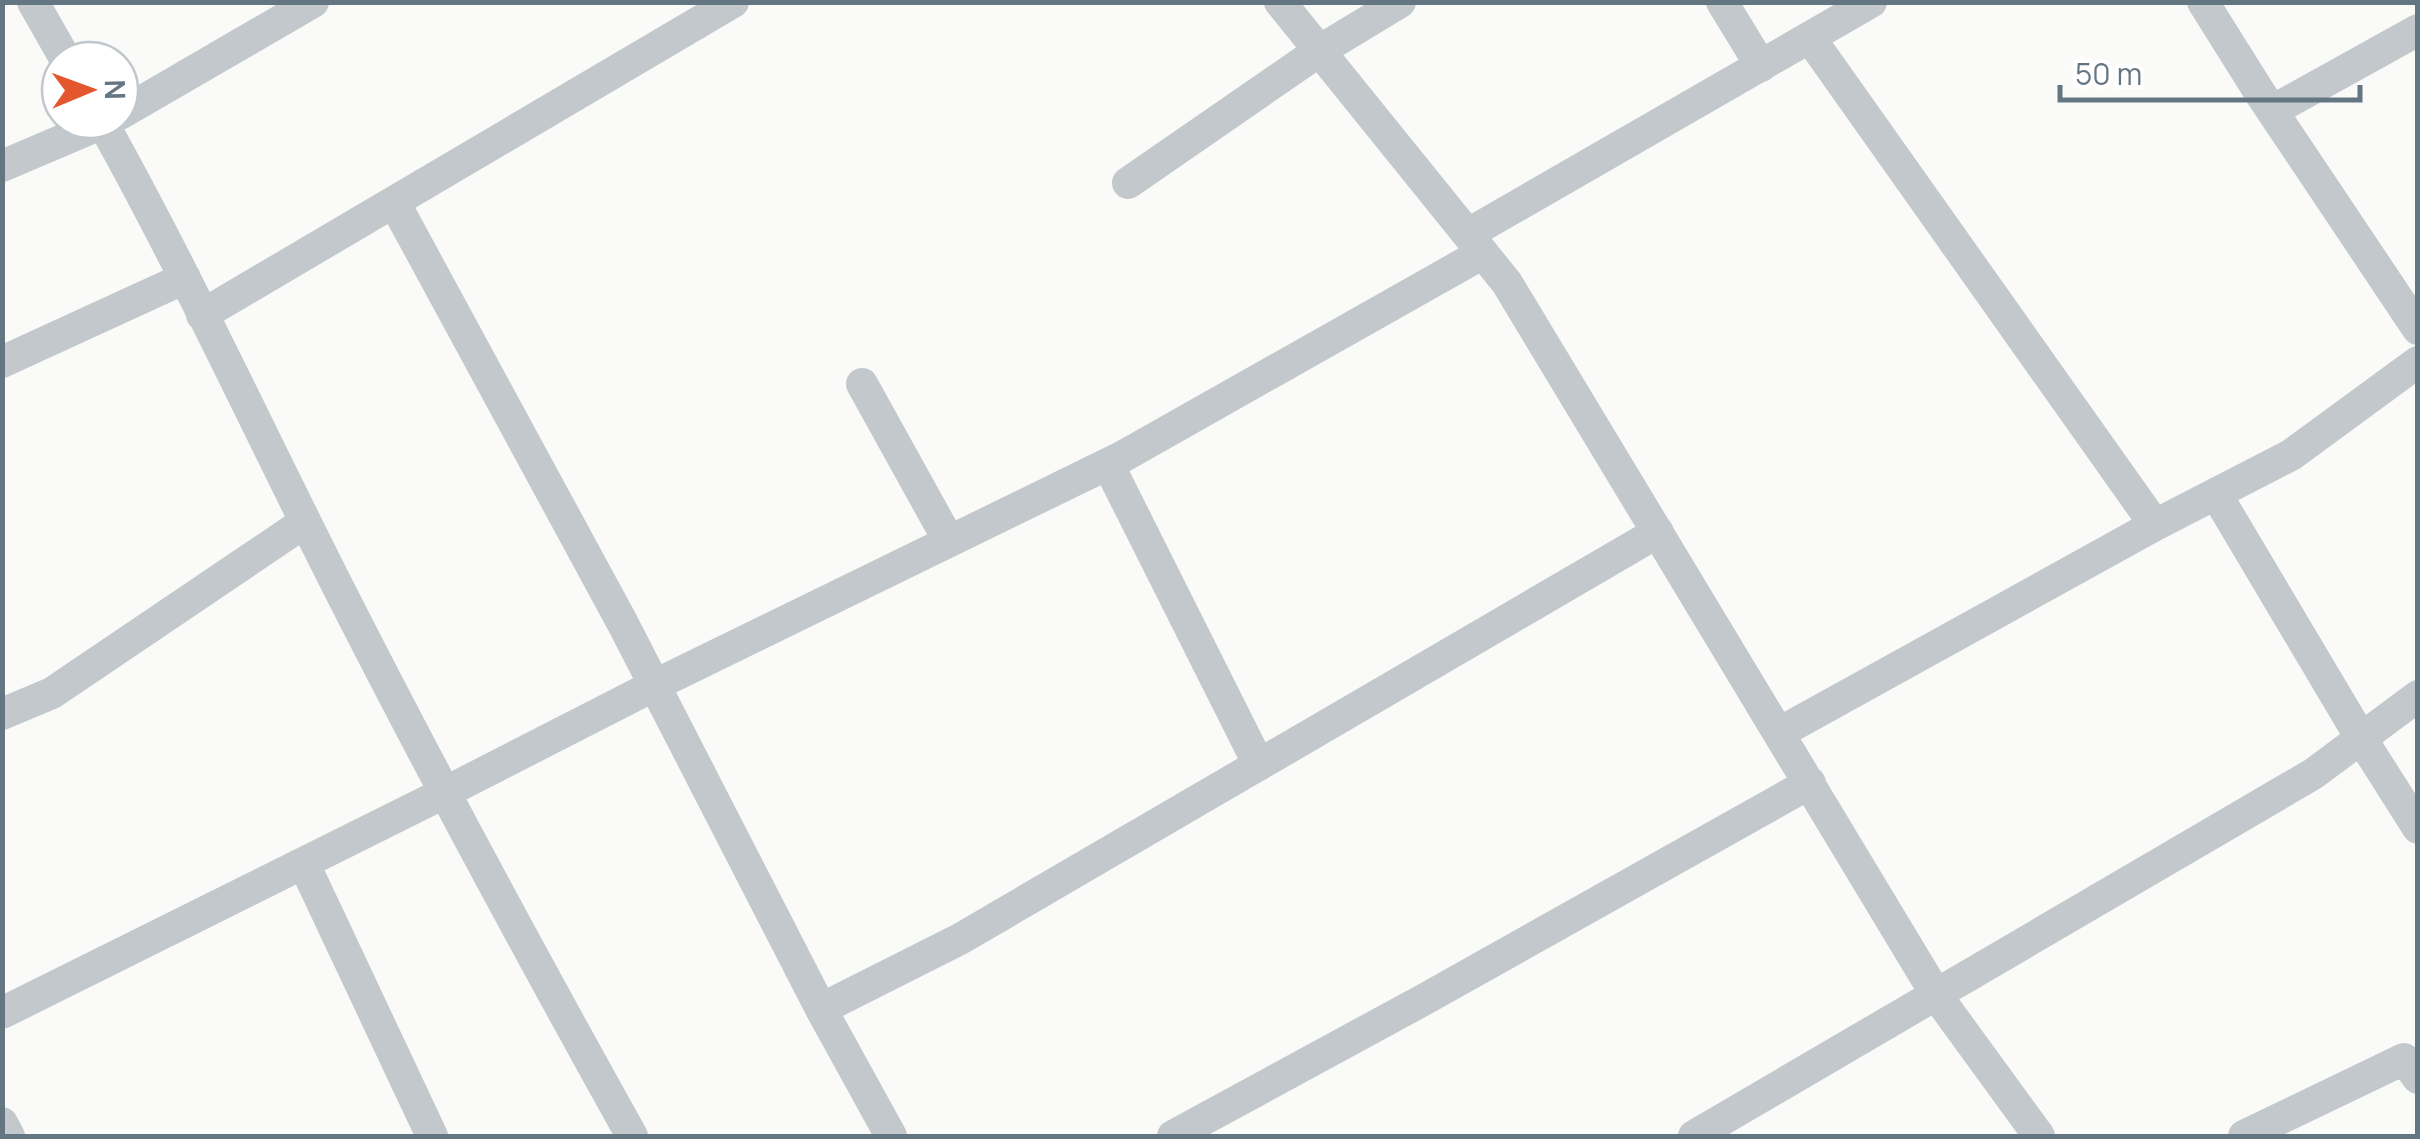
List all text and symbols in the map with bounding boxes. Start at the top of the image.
north arrow [40,40,140,140]
scale bar [2060,40,2360,102]
text: 50 m [2075,53,2142,94]
text: N [97,79,135,100]

